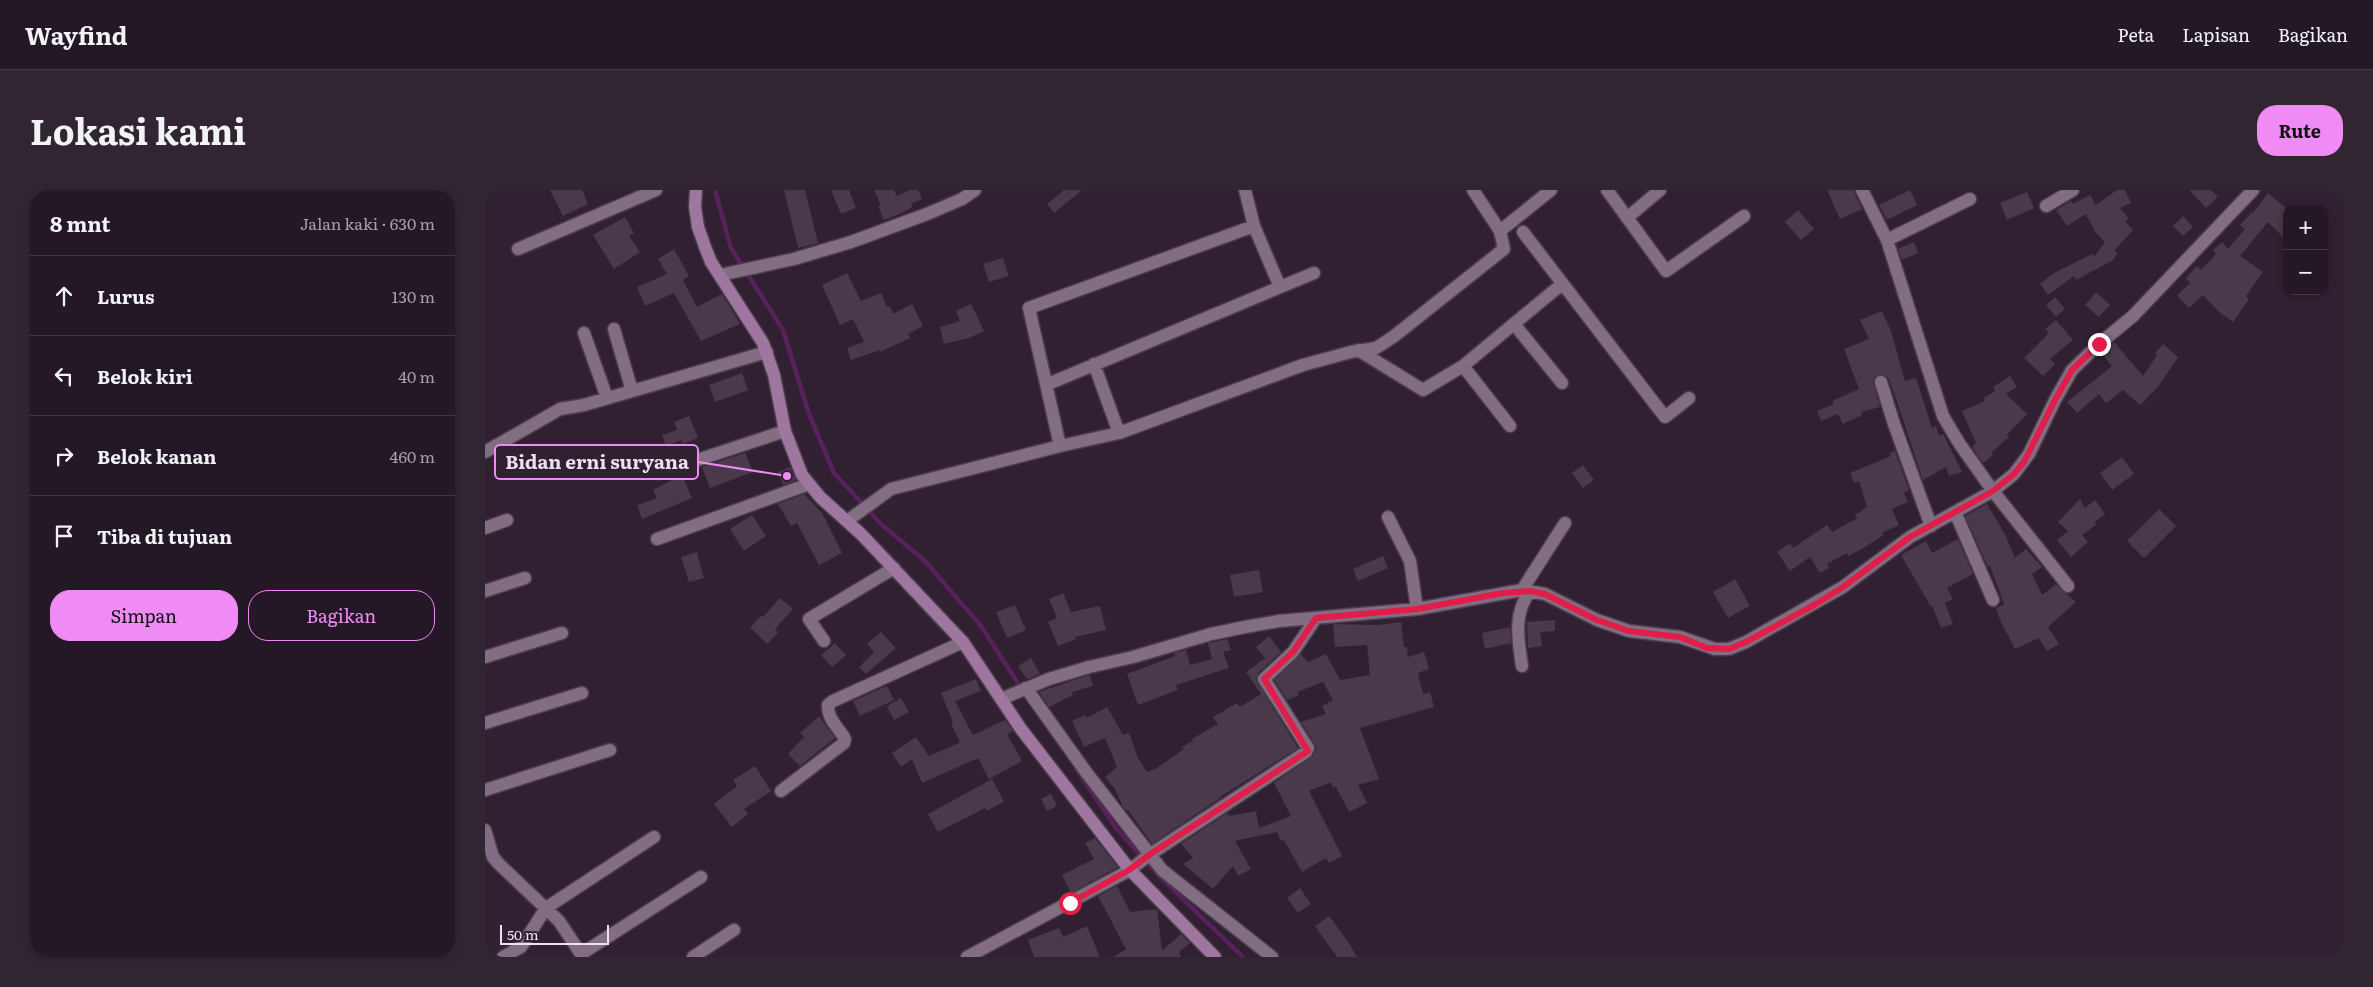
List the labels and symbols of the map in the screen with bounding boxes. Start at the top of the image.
route end [2088,333,2111,356]
callout: Bidan erni suryana [495,445,698,479]
text: Bidan erni suryana [505,447,689,475]
route start [1059,892,1082,915]
scale bar [500,922,609,945]

